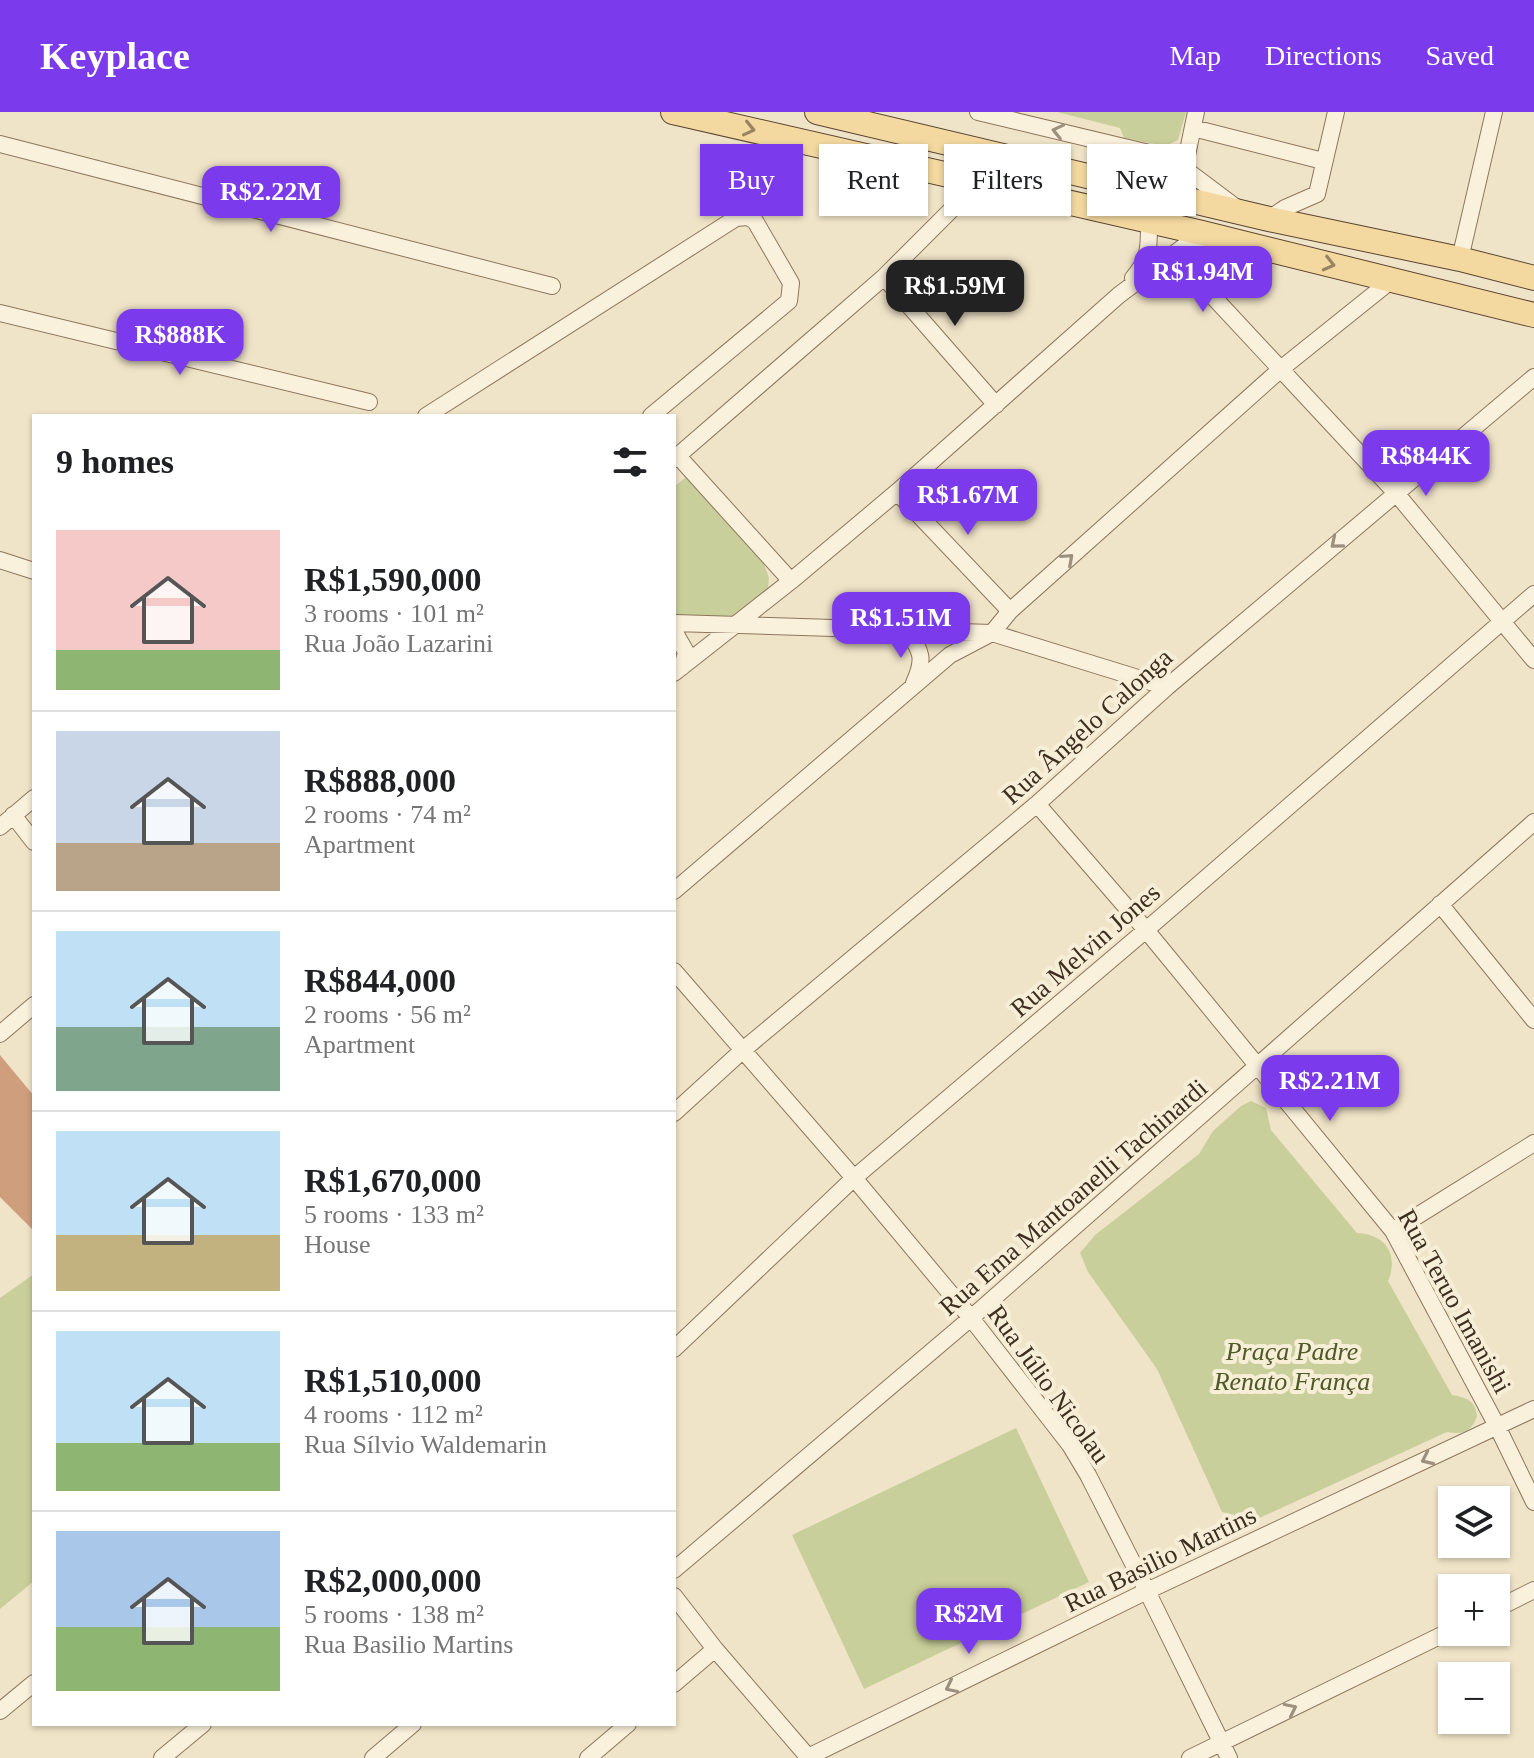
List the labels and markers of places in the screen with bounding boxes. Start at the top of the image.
pin: R$2.22M [197,166,345,234]
pin: R$1.94M [1129,246,1277,314]
pin: R$1.59M [881,260,1029,328]
pin: R$888K [115,309,245,377]
pin: R$844K [1361,430,1491,498]
pin: R$1.67M [894,469,1042,537]
pin: R$1.51M [827,592,975,660]
pin: R$2.21M [1256,1055,1404,1123]
pin: R$2M [922,1588,1016,1656]

